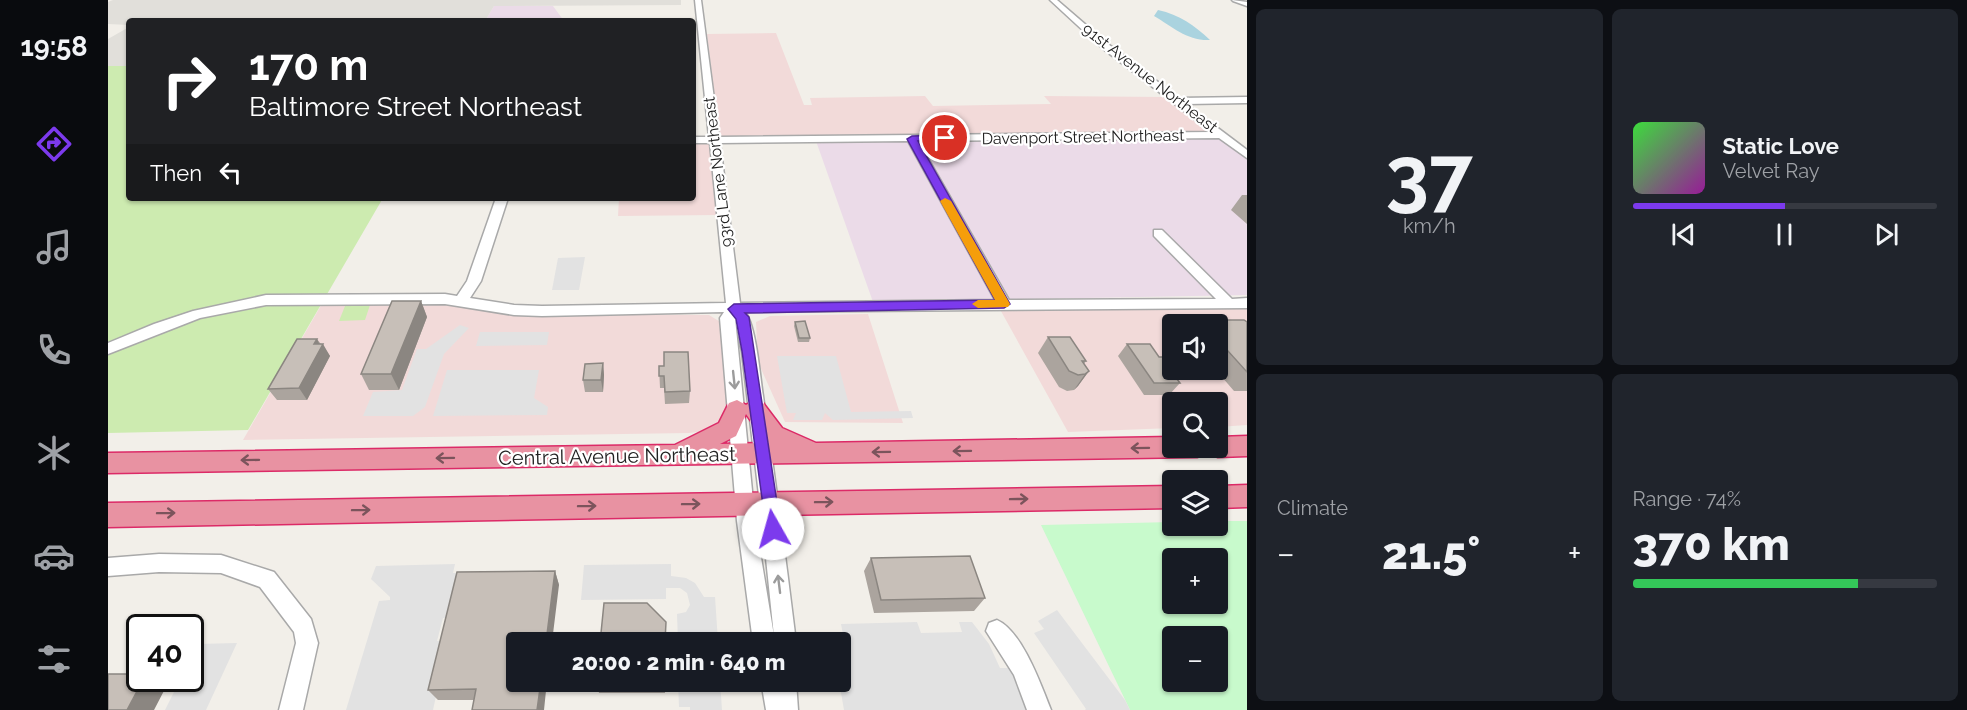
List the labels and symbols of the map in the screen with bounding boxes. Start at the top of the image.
street label: 91st Avenue Northeast [1079,19,1222,137]
street label: 93rd Lane Northeast [699,95,737,248]
pin [919,112,970,163]
street label: Davenport Street Northeast [981,126,1185,148]
one-way arrow [729,370,740,390]
street label: Central Avenue Northeast [498,442,736,470]
one-way arrow [1131,442,1151,454]
one-way arrow [952,445,972,457]
one-way arrow [872,446,892,458]
one-way arrow [436,452,456,464]
one-way arrow [241,454,261,466]
one-way arrow [1009,493,1029,505]
one-way arrow [814,496,834,508]
position arrow [741,497,805,561]
one-way arrow [680,498,700,510]
one-way arrow [577,500,597,512]
one-way arrow [351,504,371,516]
one-way arrow [156,508,176,519]
one-way arrow [773,574,784,594]
speed limit sign: 40 [126,614,204,692]

